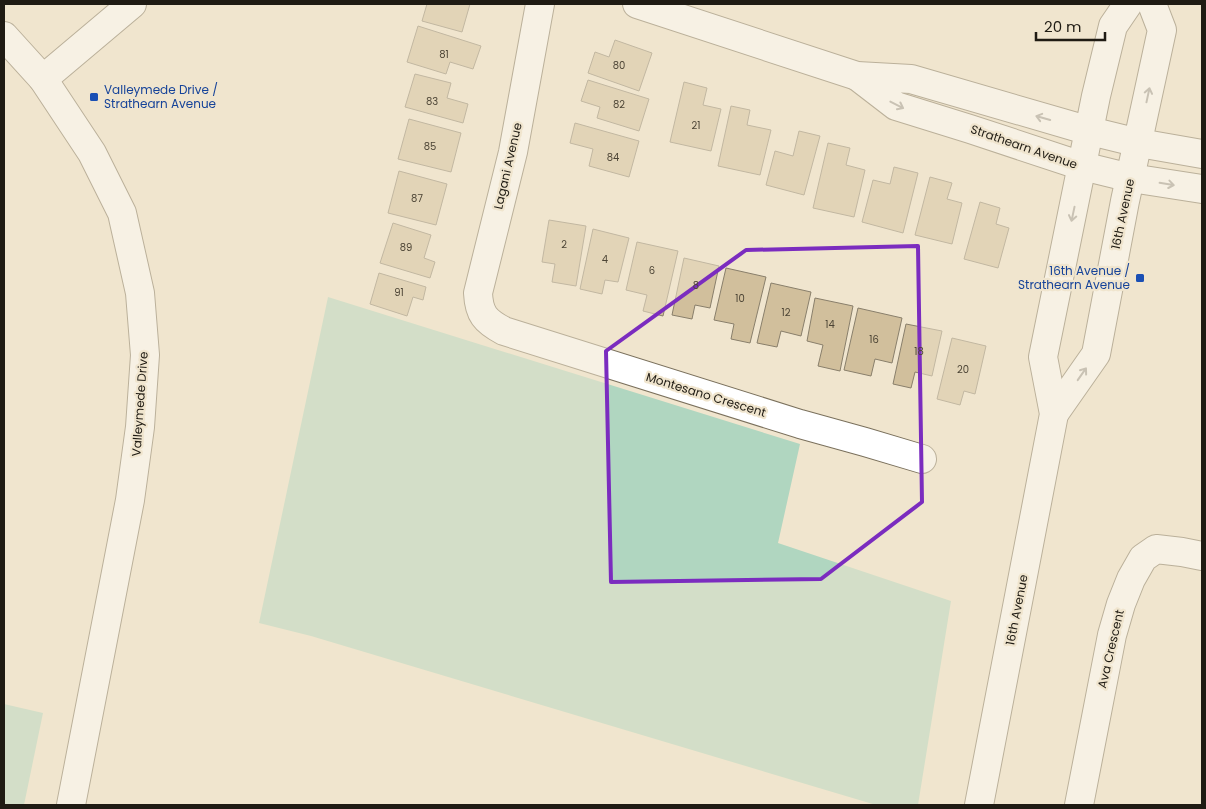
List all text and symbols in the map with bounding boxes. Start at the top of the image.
scale bar [1036,10,1105,42]
text: 20 m [1044,16,1082,37]
house number: 81 [439,47,449,62]
house number: 80 [613,58,625,73]
place label: Valleymede Drive / Strathearn Avenue [104,81,218,112]
one-way arrow [1144,87,1154,103]
marker: Valleymede Drive / Strathearn Avenue [88,91,100,103]
house number: 83 [426,94,438,109]
house number: 82 [613,97,625,112]
one-way arrow [889,100,904,110]
one-way arrow [1035,112,1051,122]
house number: 21 [692,118,700,133]
street label: Strathearn Avenue [968,120,1080,173]
street label: Lagani Avenue [489,121,526,211]
house number: 85 [424,139,436,154]
house number: 84 [607,150,619,165]
street label: 16th Avenue [1107,177,1138,251]
one-way arrow [1158,179,1174,189]
house number: 87 [411,191,423,206]
one-way arrow [1068,206,1077,222]
house number: 2 [561,237,567,252]
house number: 89 [400,240,412,255]
house number: 4 [602,252,608,267]
place label: 16th Avenue / Strathearn Avenue [1018,262,1130,293]
house number: 6 [649,263,655,278]
marker: 16th Avenue / Strathearn Avenue [1134,272,1146,284]
house number: 8 [693,278,699,293]
house number: 91 [394,285,404,300]
house number: 10 [735,291,745,306]
house number: 12 [782,305,791,320]
house number: 14 [825,317,835,332]
house number: 16 [869,332,879,347]
house number: 18 [914,344,924,359]
street label: Valleymede Drive [127,351,152,457]
house number: 20 [957,362,969,377]
one-way arrow [1077,367,1087,381]
street label: Montesano Crescent [644,368,768,421]
street label: 16th Avenue [1001,573,1032,647]
street label: Ava Crescent [1093,608,1128,690]

